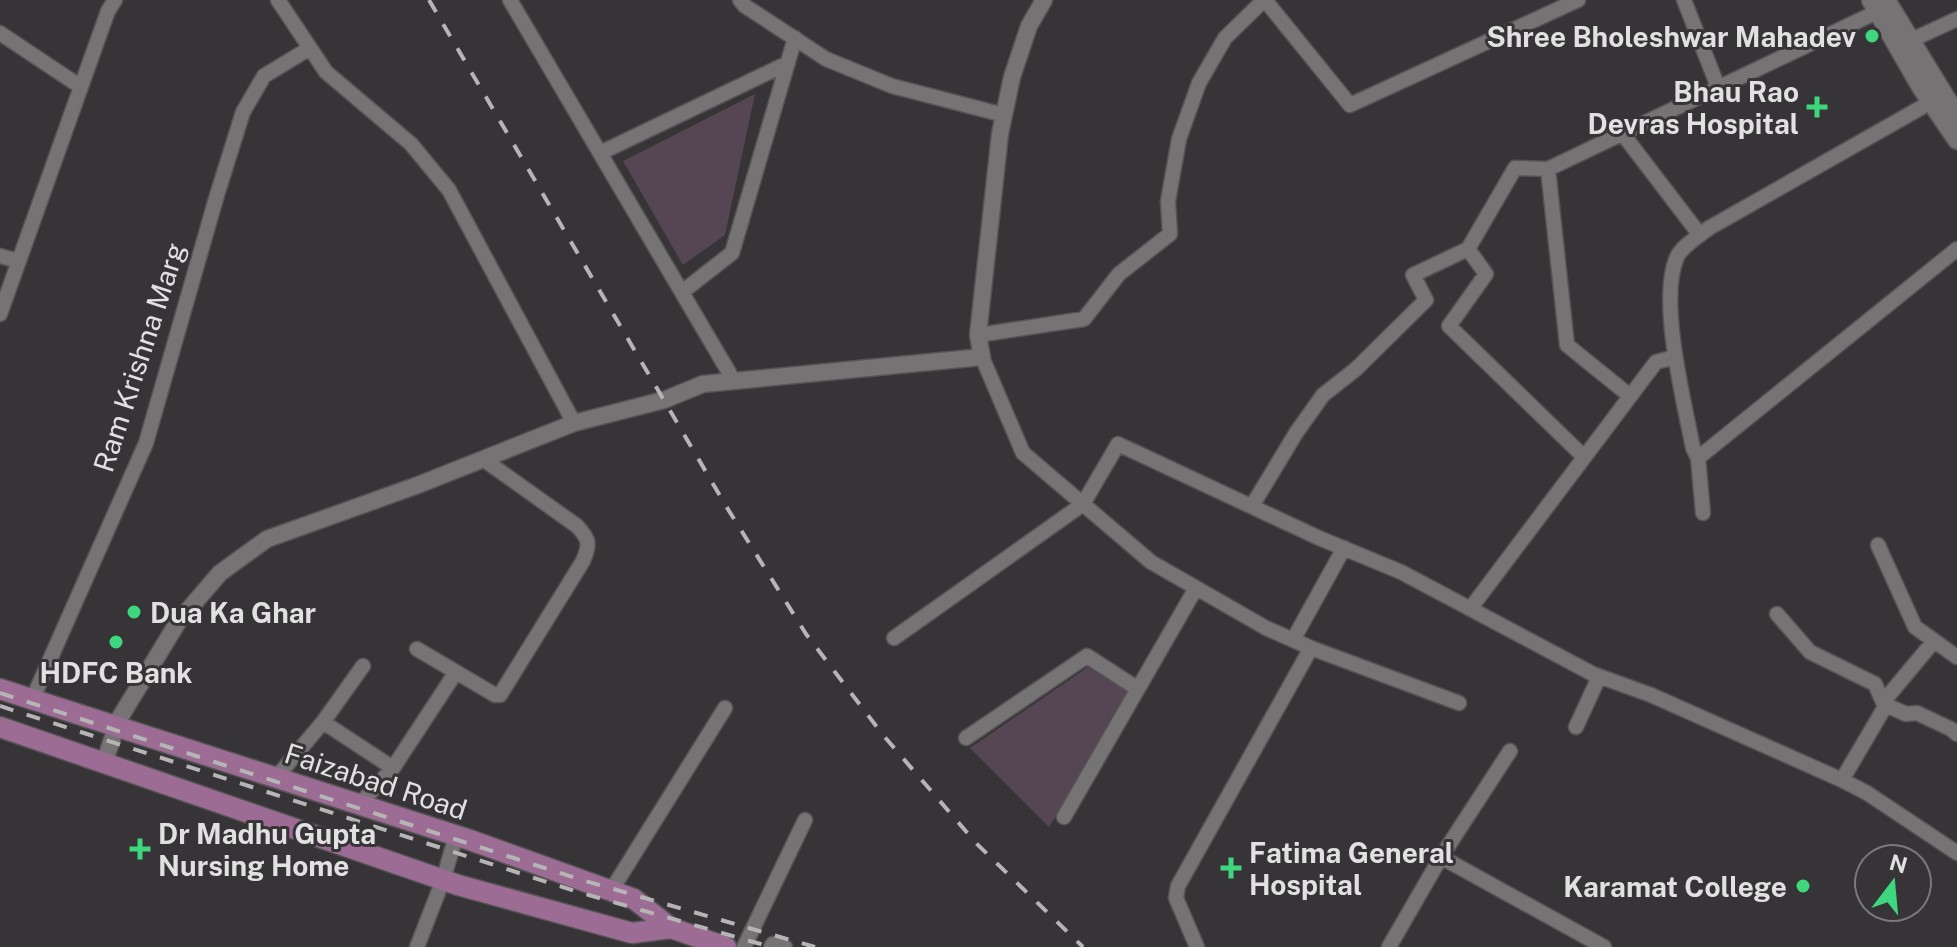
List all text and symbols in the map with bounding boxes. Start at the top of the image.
place label: Shree Bholeshwar Mahadev [1486,20,1856,53]
marker: Shree Bholeshwar Mahadev [1863,27,1881,45]
place label: Bhau Rao Devras Hospital [1588,75,1799,140]
marker: Bhau Rao Devras Hospital [1806,96,1828,118]
street label: Ram Krishna Marg [86,238,192,476]
place label: Dua Ka Ghar [150,596,316,629]
marker: Dua Ka Ghar [125,603,143,621]
marker: HDFC Bank [107,633,125,651]
place label: HDFC Bank [39,656,193,689]
street label: Faizabad Road [281,736,471,826]
place label: Dr Madhu Gupta Nursing Home [158,817,376,882]
place label: Fatima General Hospital [1249,836,1454,901]
marker: Dr Madhu Gupta Nursing Home [129,838,151,860]
north arrow [1853,843,1933,923]
text: N [1887,849,1910,879]
marker: Fatima General Hospital [1220,857,1242,879]
place label: Karamat College [1563,870,1787,903]
marker: Karamat College [1794,877,1812,895]

